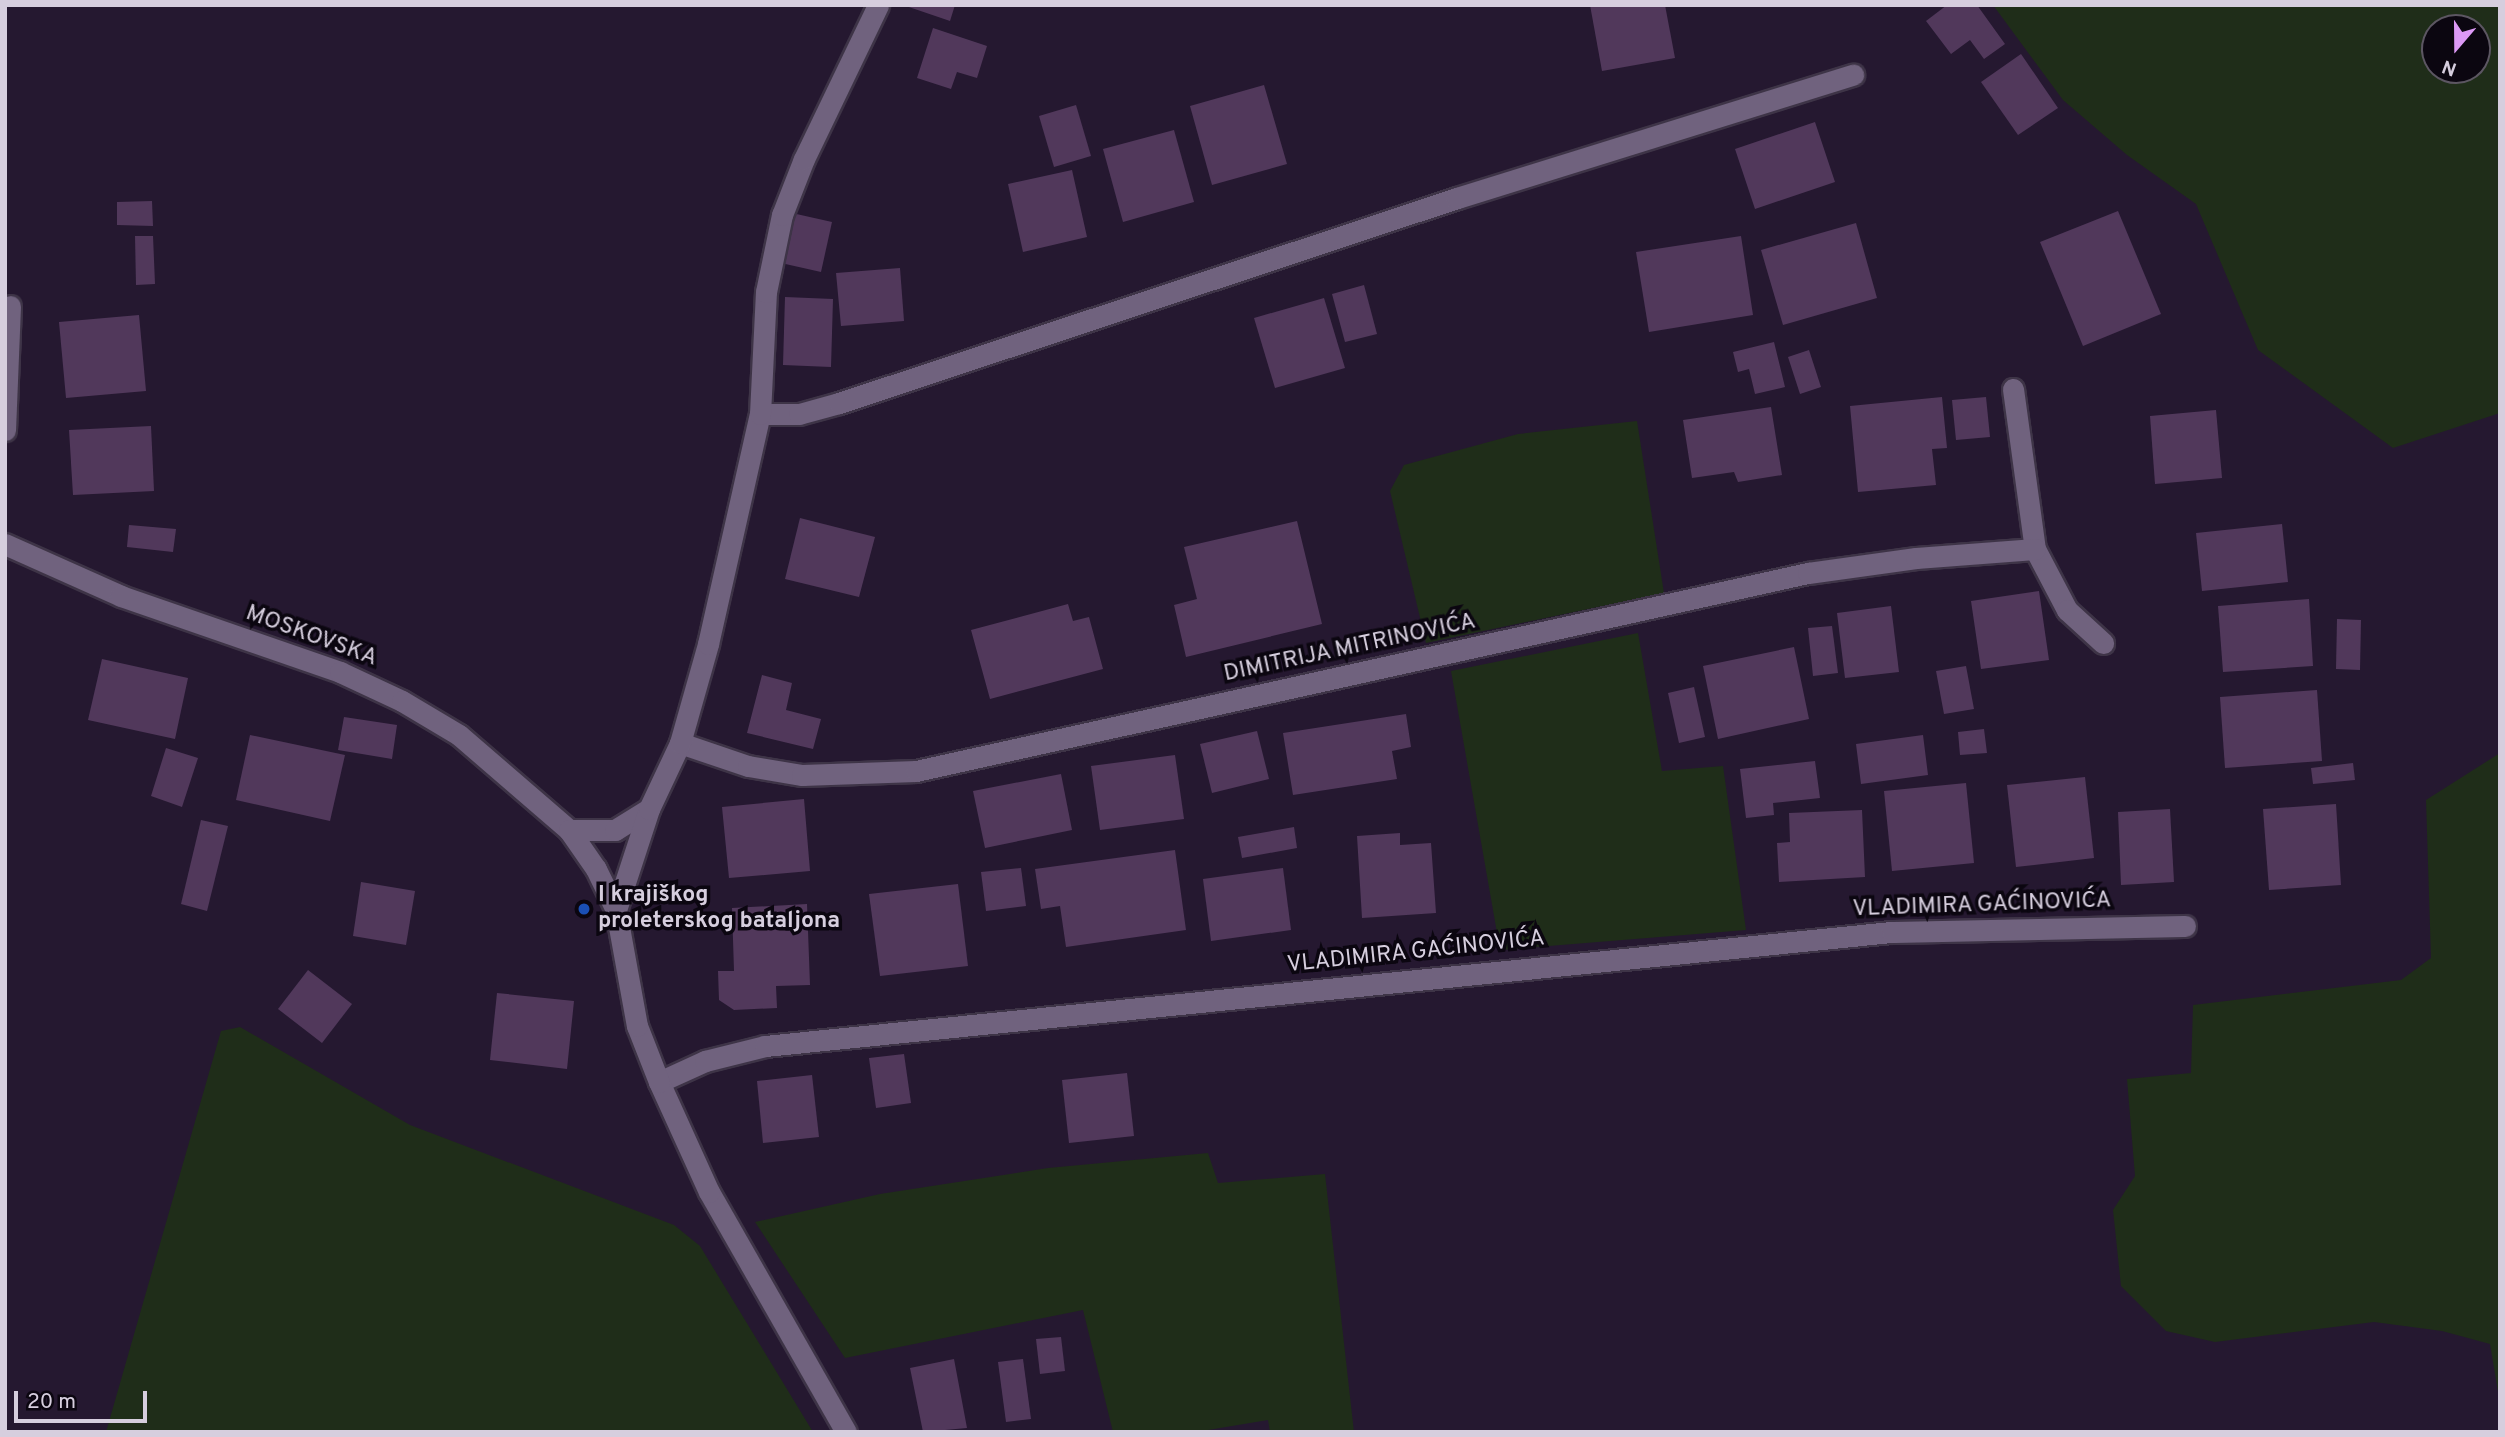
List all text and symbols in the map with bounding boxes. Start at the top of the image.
north arrow [2421,14,2491,84]
text: N [2439,53,2460,80]
street label: MOSKOVSKA [242,600,380,674]
street label: DIMITRIJA MITRINOVIĆA [1221,609,1479,689]
place label: I krajiškog proleterskog bataljona [598,882,840,936]
street label: VLADIMIRA GAĆINOVIĆA [1852,888,2112,924]
marker: I krajiškog proleterskog bataljona [576,901,592,917]
street label: VLADIMIRA GAĆINOVIĆA [1285,926,1547,980]
scale bar [18,1378,150,1422]
text: 20 m [27,1389,76,1416]

